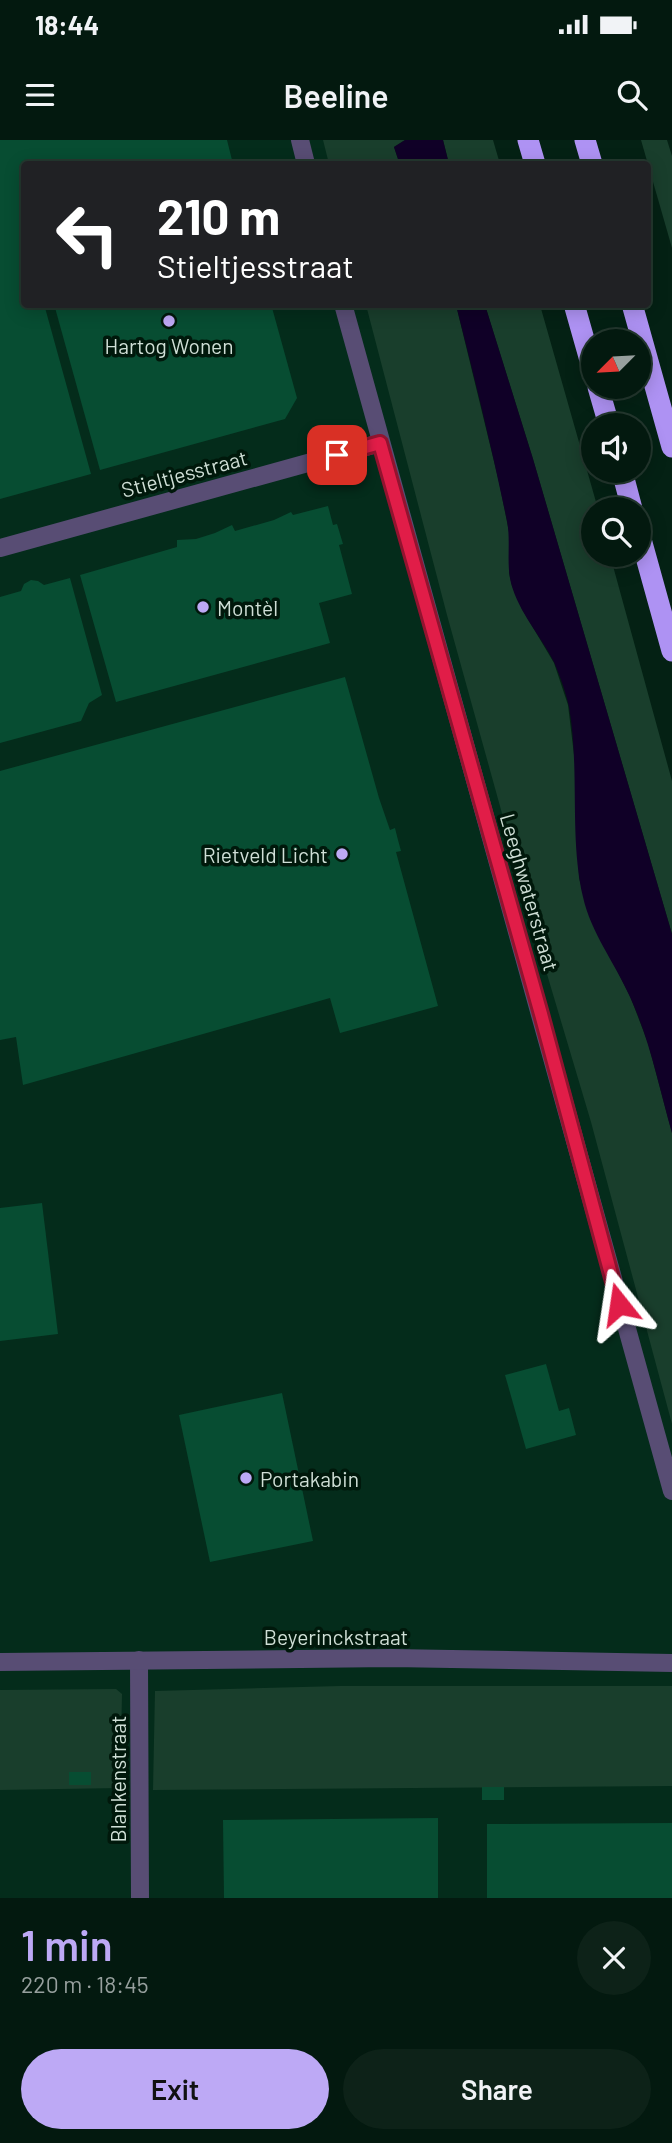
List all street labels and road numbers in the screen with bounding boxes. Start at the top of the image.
street label: Stieltjesstraat [118,444,250,502]
street label: Leeghwaterstraat [496,810,564,974]
street label: Beyerinckstraat [264,1624,408,1649]
street label: Blankenstraat [105,1715,130,1843]

